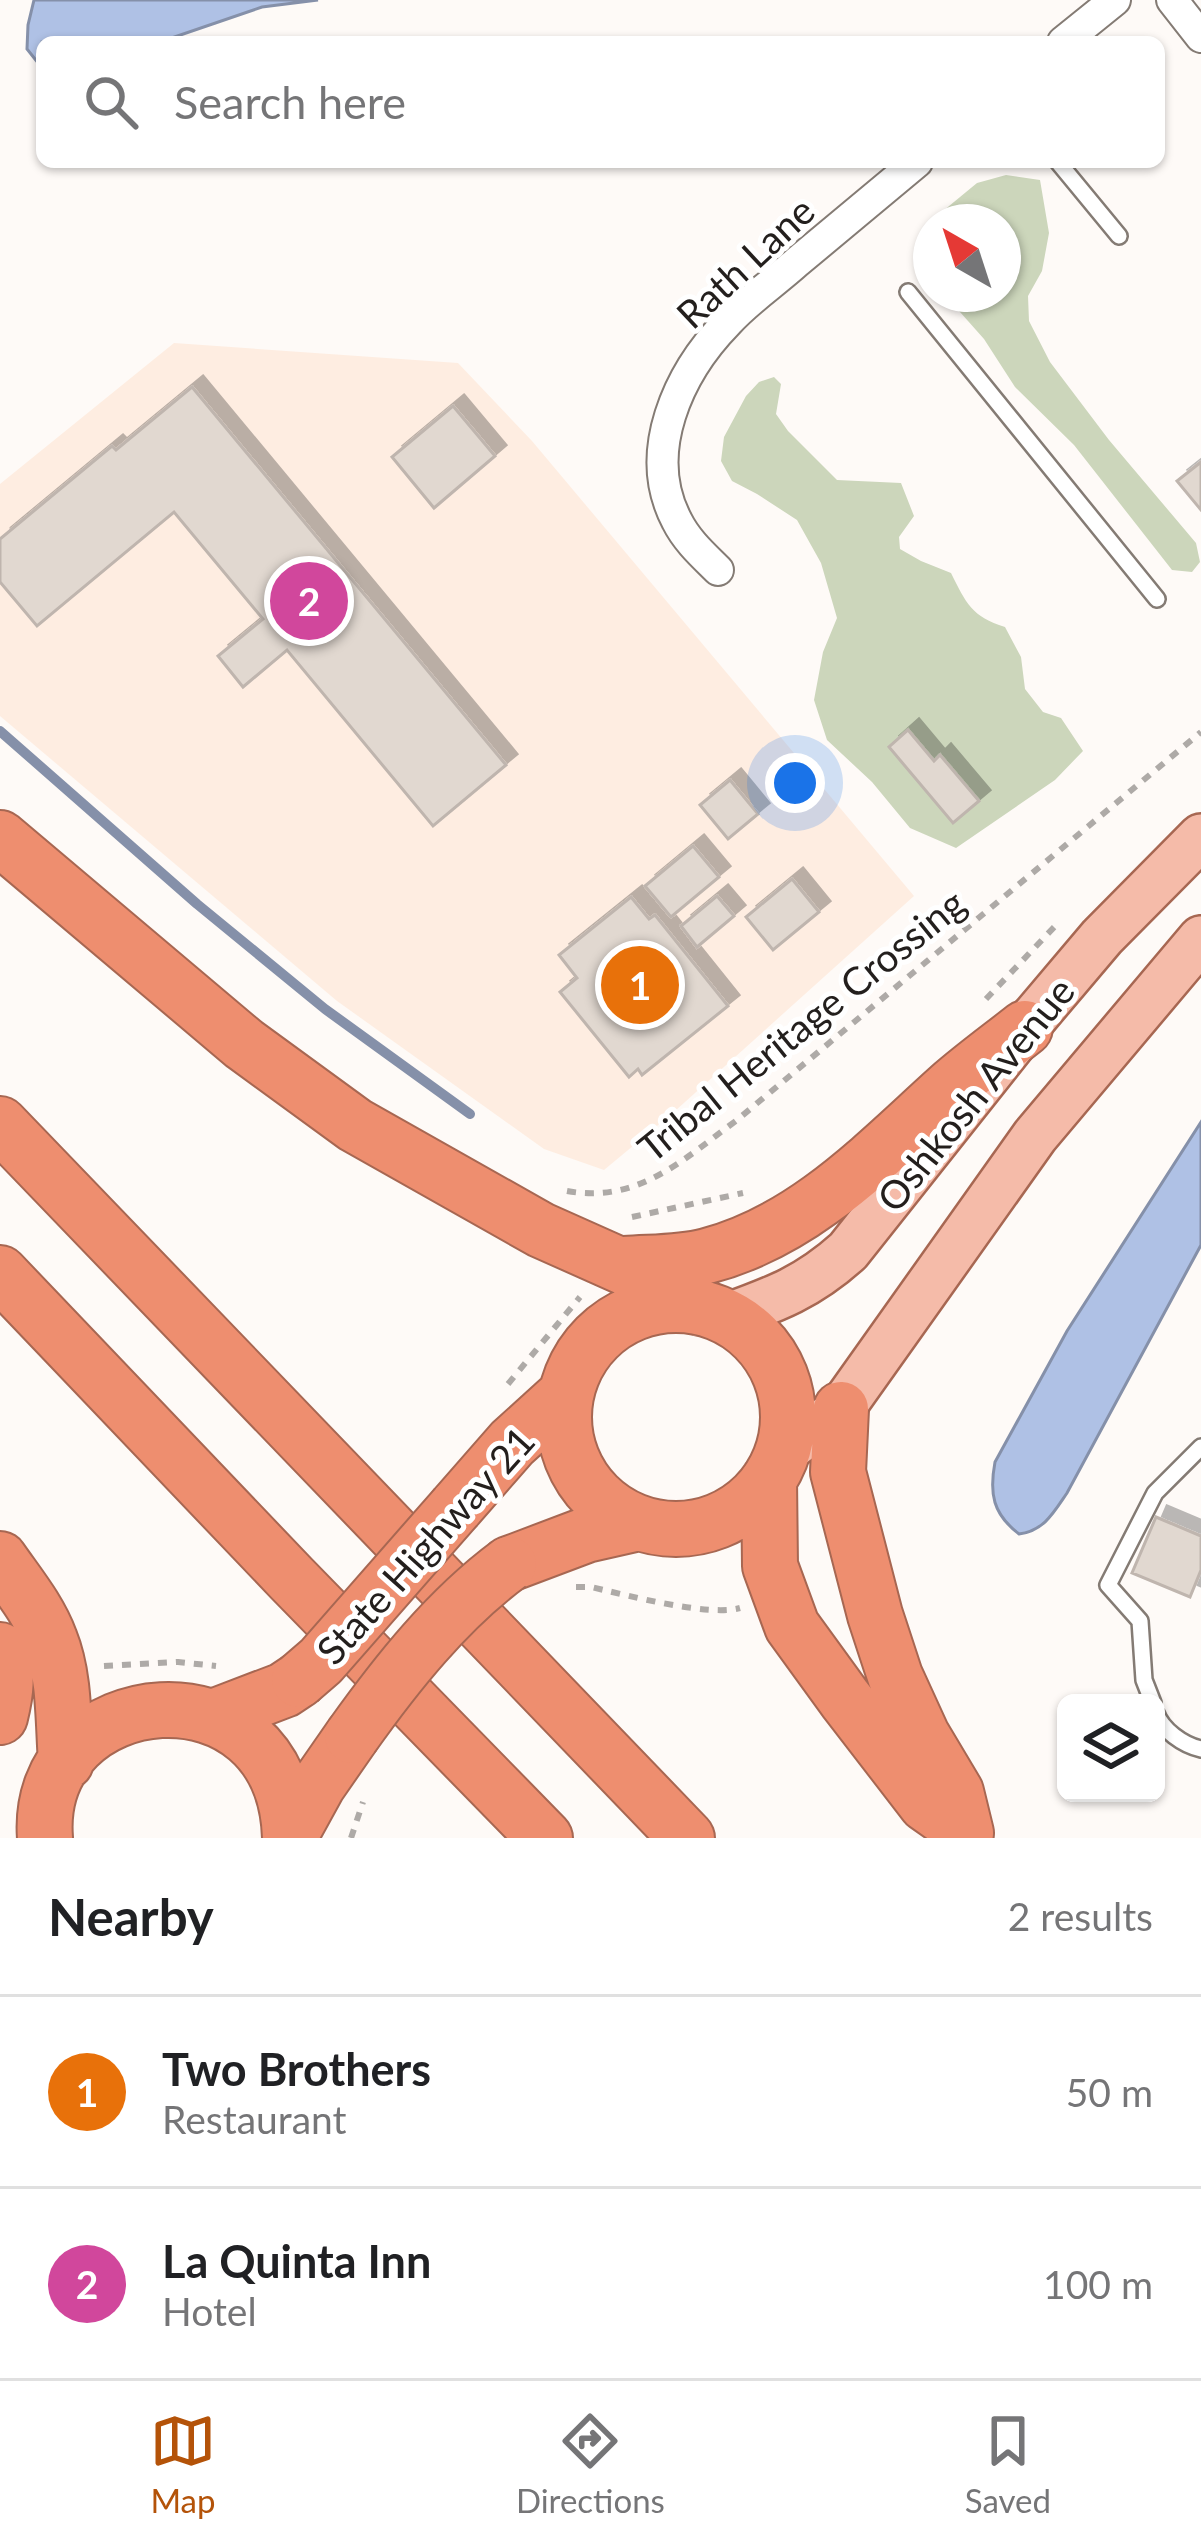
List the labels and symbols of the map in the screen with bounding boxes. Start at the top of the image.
street label: Rath Lane [667,187,823,337]
north arrow [913,204,1021,312]
pin: 2 [270,556,348,646]
your location [765,753,825,813]
street label: Tribal Heritage Crossing [629,879,973,1171]
pin: 1 [601,940,679,1030]
street label: Oshkosh Avenue [867,968,1083,1220]
street label: State Highway 21 [307,1417,543,1673]

